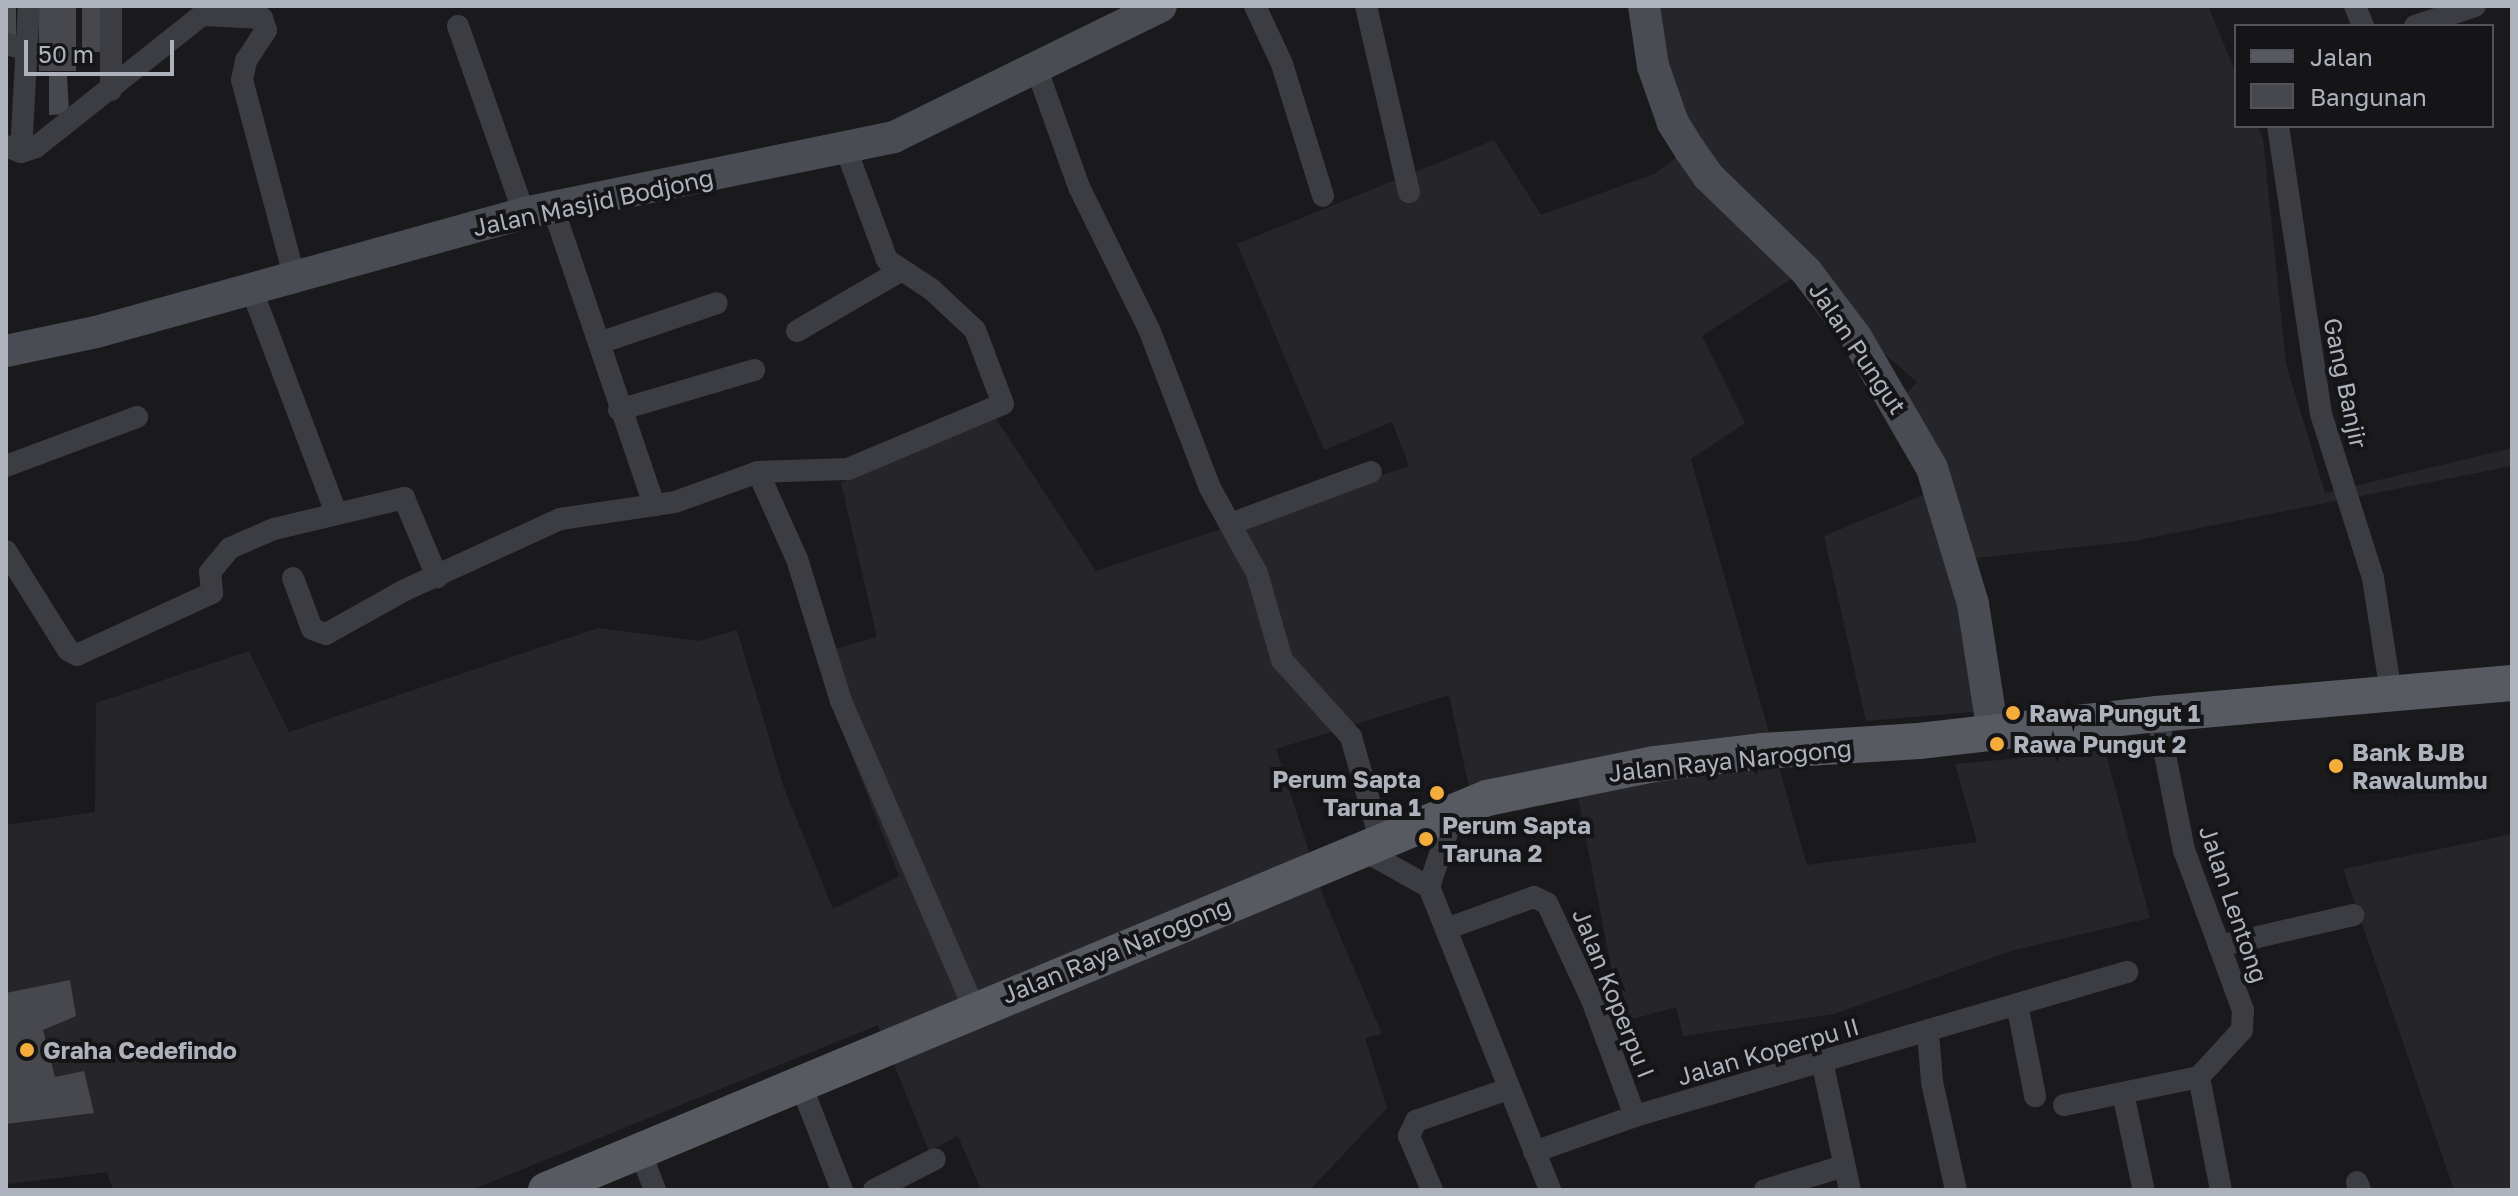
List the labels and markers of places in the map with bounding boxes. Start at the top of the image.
place label: Rawa Pungut 1 [2029,699,2200,727]
marker: Rawa Pungut 1 [2004,704,2022,722]
place label: Rawa Pungut 2 [2013,730,2186,758]
marker: Rawa Pungut 2 [1988,735,2006,753]
place label: Bank BJB Rawalumbu [2352,738,2488,794]
marker: Bank BJB Rawalumbu [2327,757,2345,775]
place label: Perum Sapta Taruna 1 [1272,765,1421,821]
marker: Perum Sapta Taruna 1 [1428,784,1446,802]
place label: Perum Sapta Taruna 2 [1442,811,1591,867]
marker: Perum Sapta Taruna 2 [1417,830,1435,848]
place label: Graha Cedefindo [43,1036,237,1064]
marker: Graha Cedefindo [18,1041,36,1059]

